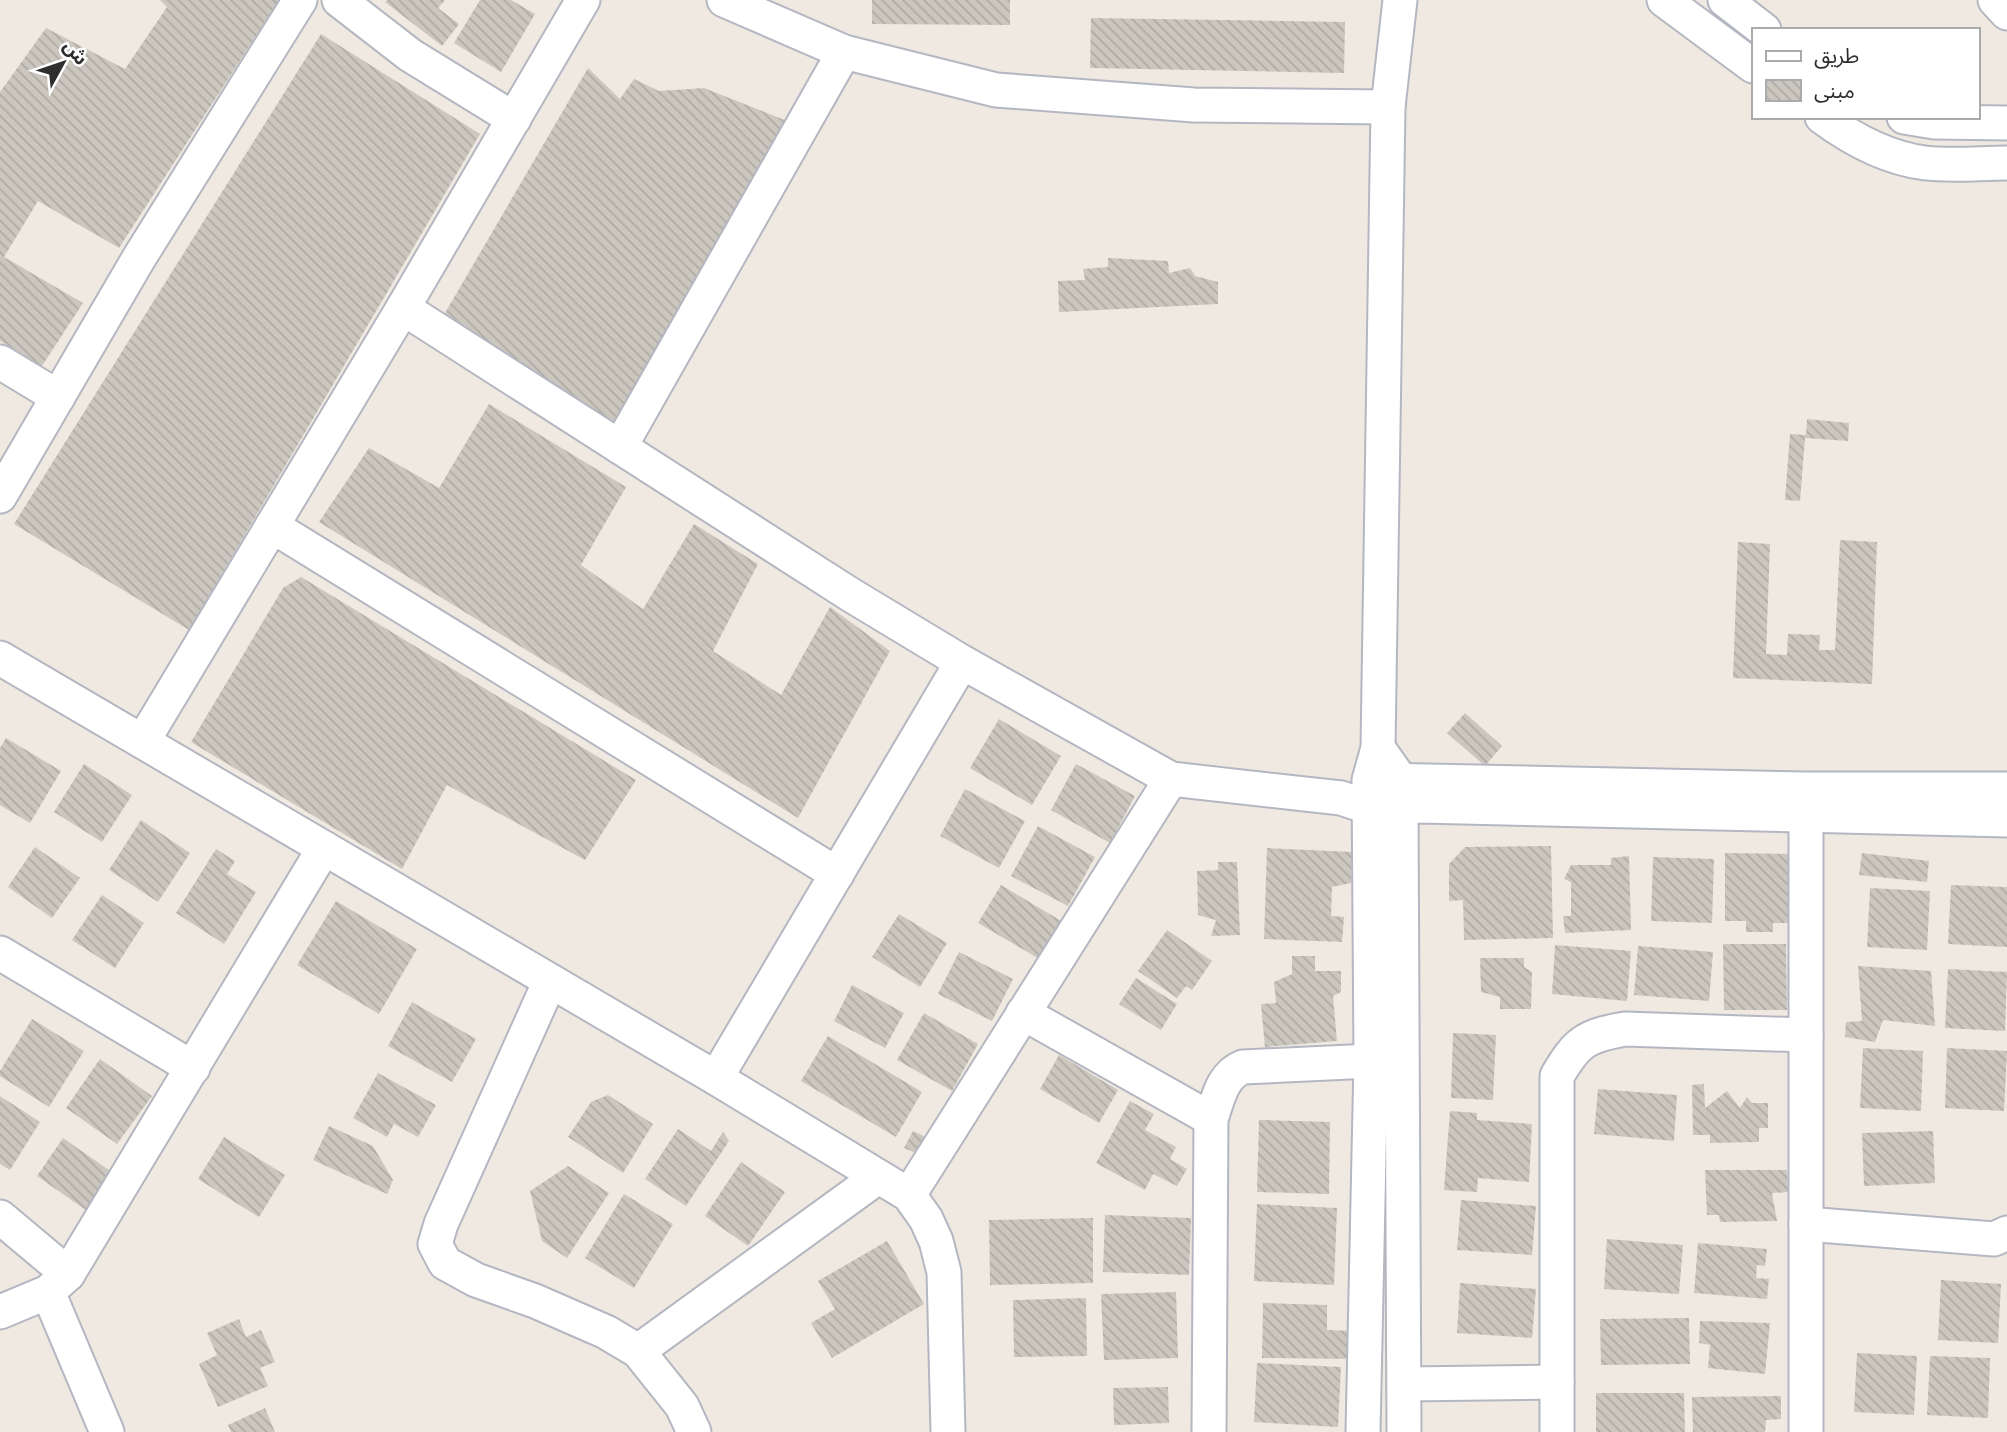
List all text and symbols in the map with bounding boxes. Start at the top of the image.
north arrow [28,28,98,98]
legend [1752,28,1979,119]
text: ش [59,34,94,69]
text: طريق [1814,42,1859,69]
text: مبنى [1814,77,1855,103]

